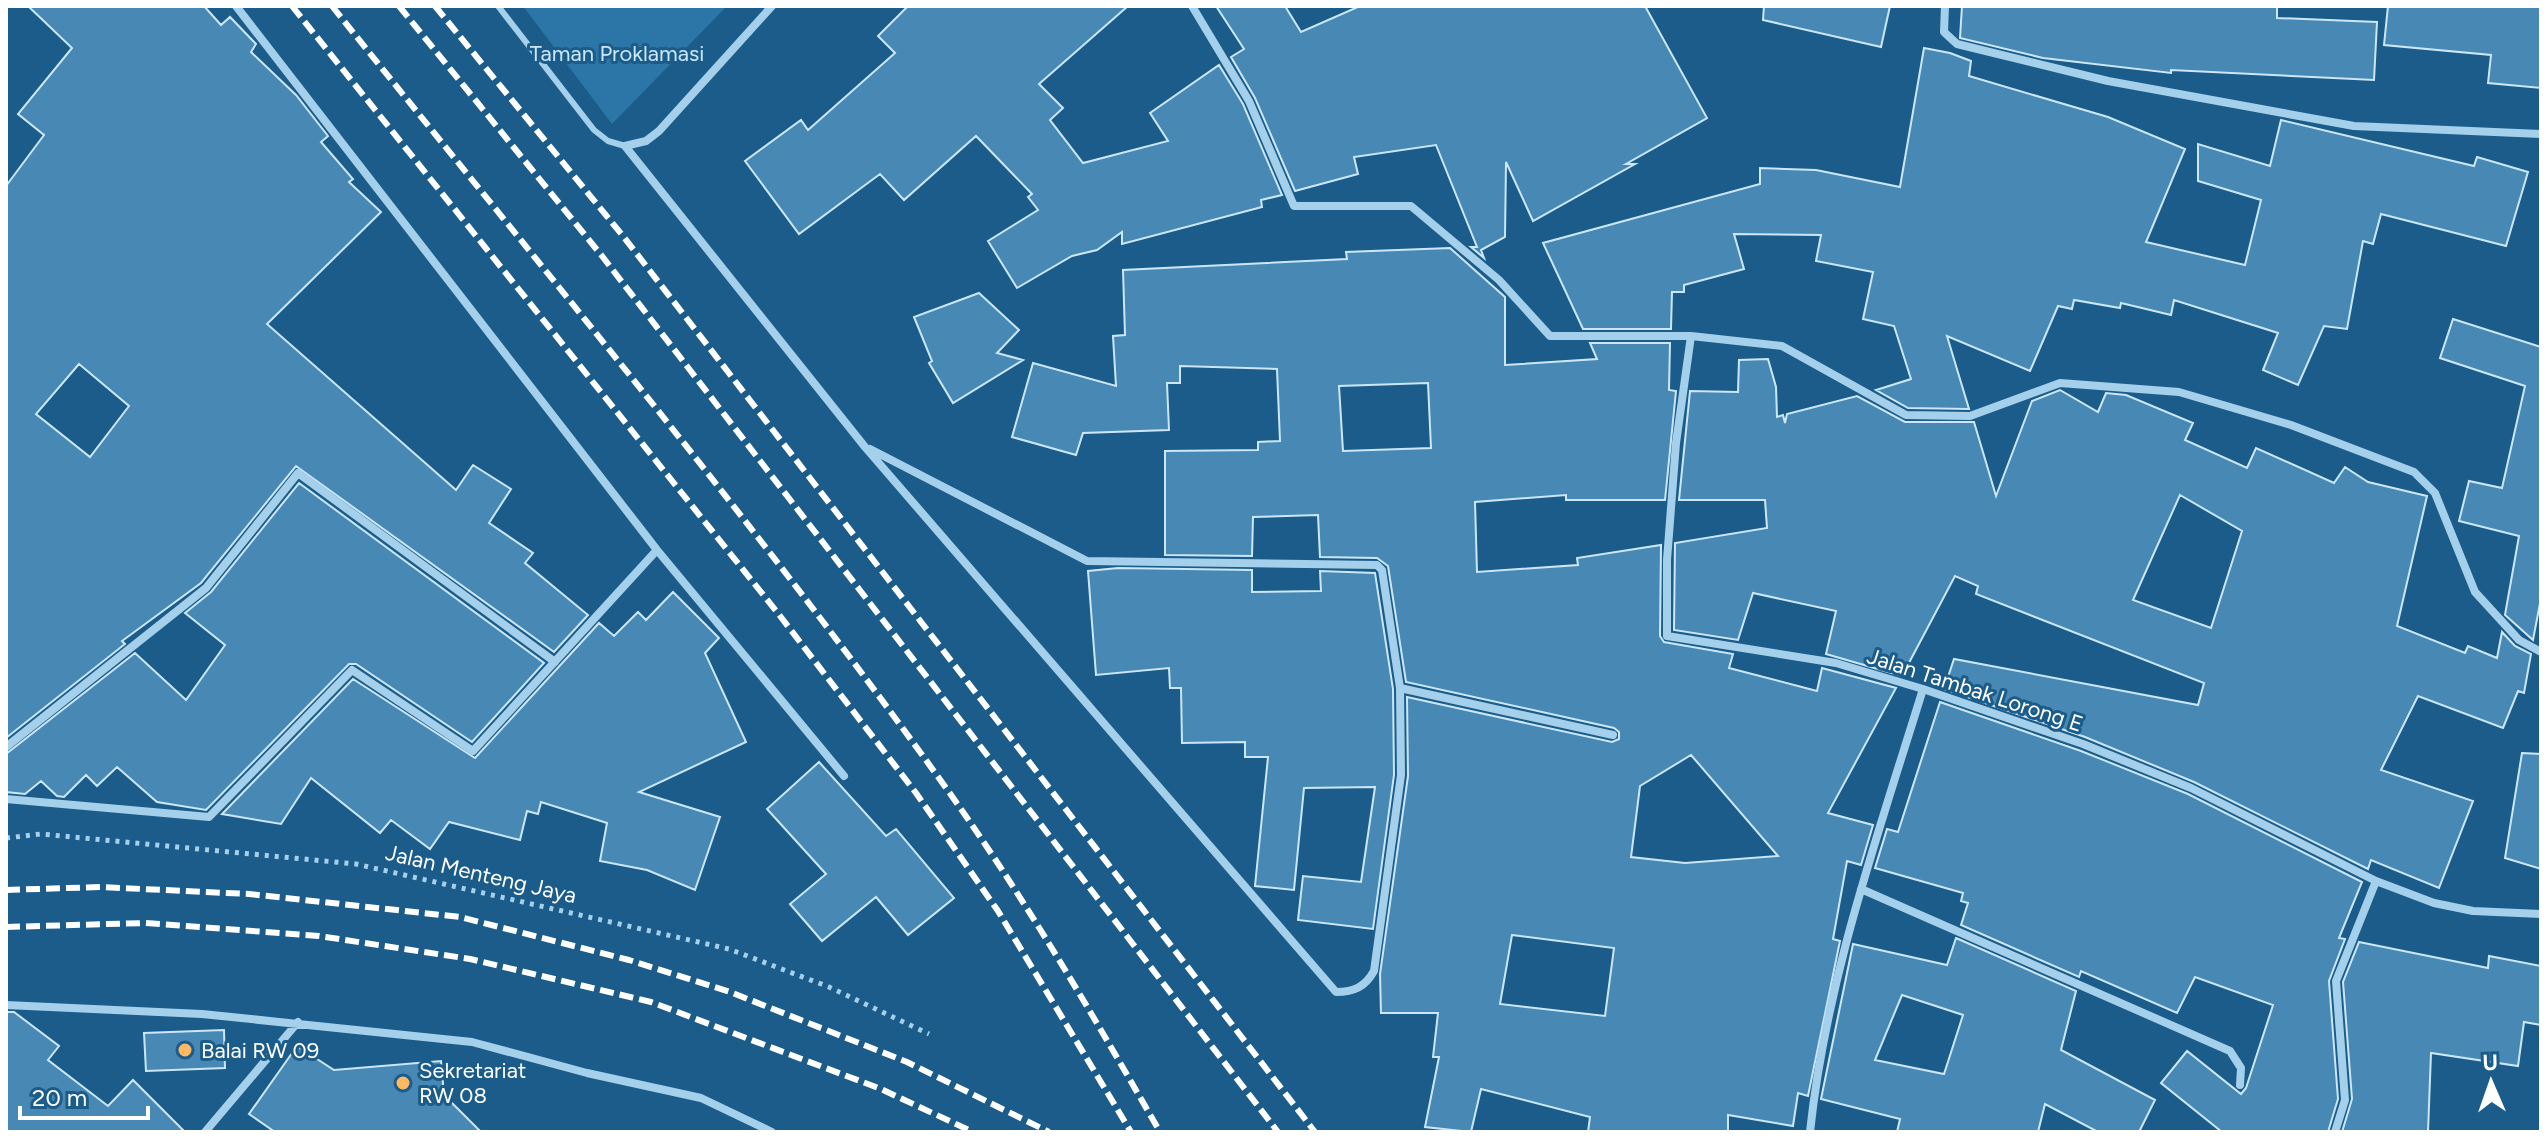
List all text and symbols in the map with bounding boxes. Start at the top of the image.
park label: Taman Proklamasi [530,40,704,67]
street label: Jalan Tambak Lorong E [1864,642,2086,738]
street label: Jalan Menteng Jaya [383,839,579,909]
place label: Balai RW 09 [201,1037,319,1064]
marker: Balai RW 09 [176,1041,194,1059]
north arrow [2451,1042,2531,1122]
text: U [2482,1049,2499,1076]
place label: Sekretariat RW 08 [419,1057,526,1109]
scale bar [20,1070,148,1120]
marker: Sekretariat RW 08 [394,1074,412,1092]
text: 20 m [32,1083,87,1112]

